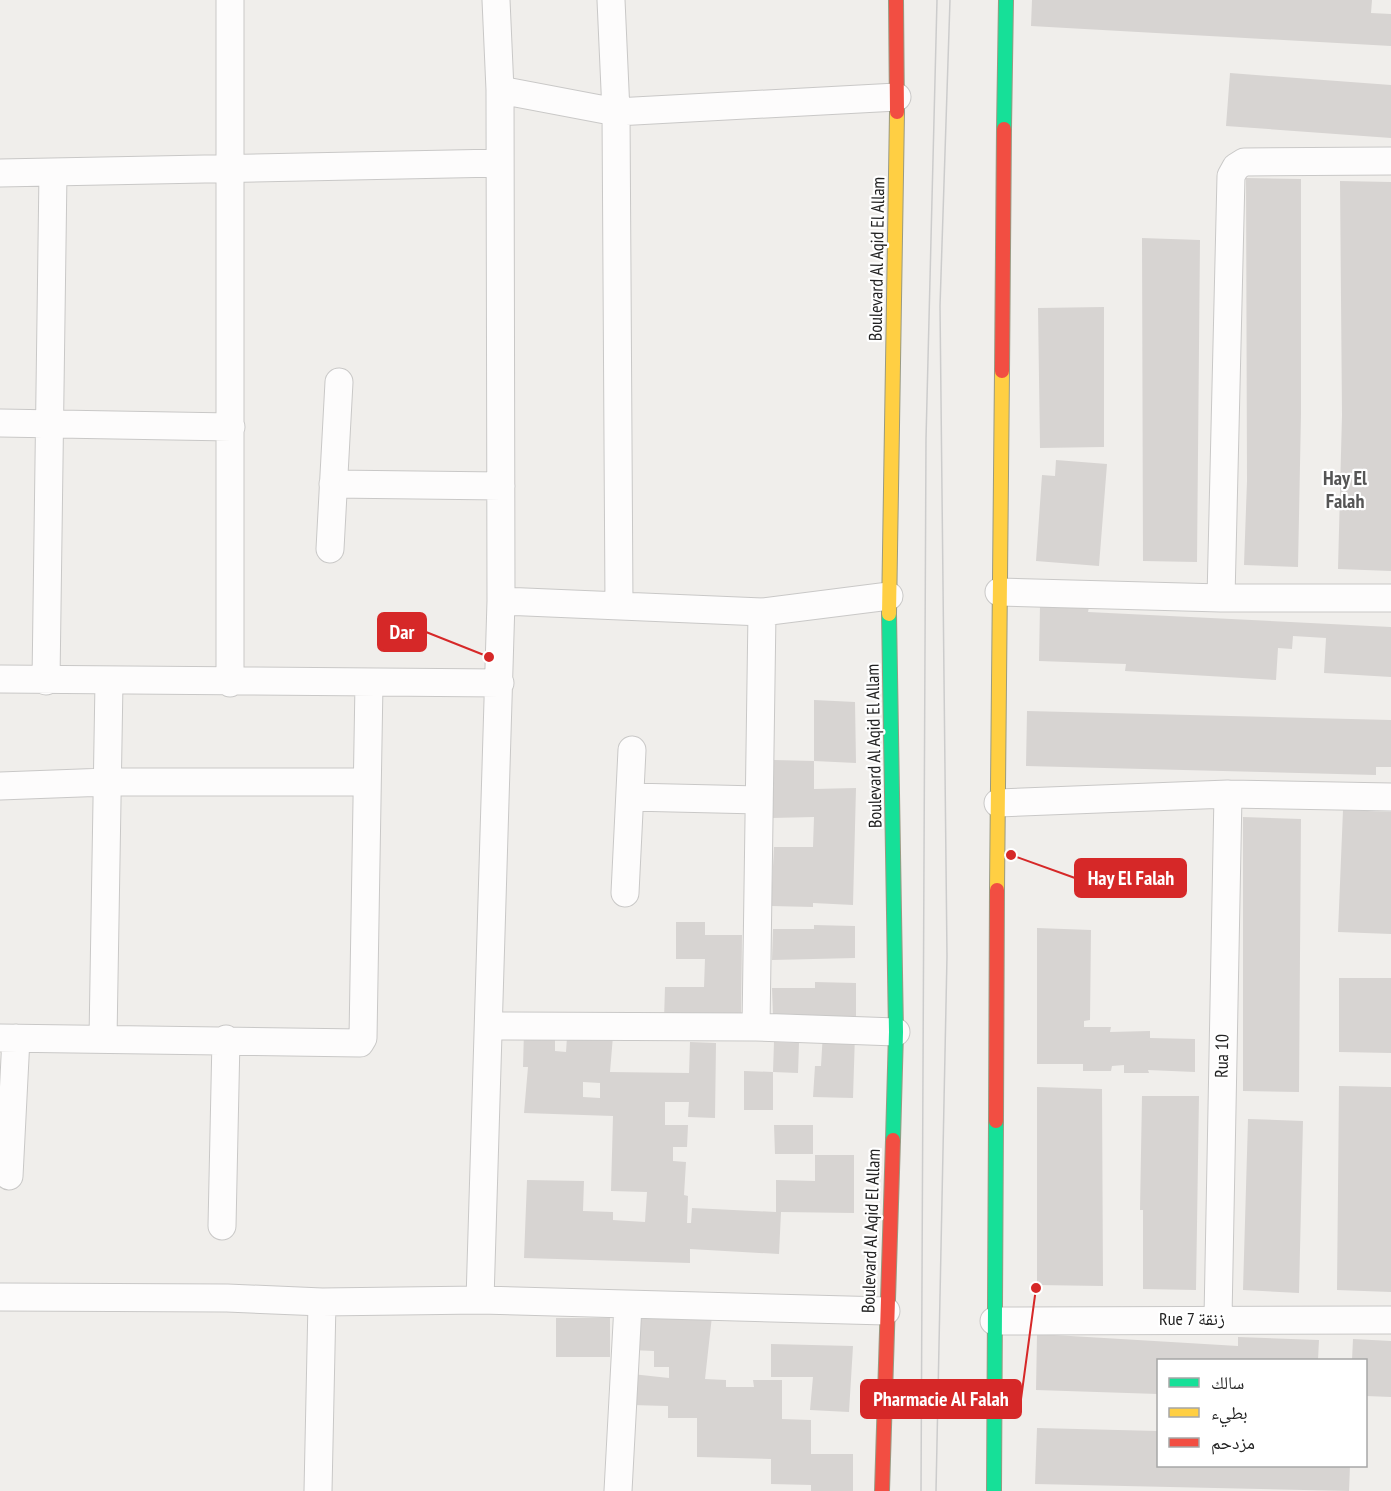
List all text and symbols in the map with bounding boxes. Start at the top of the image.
street label: Boulevard Al Aqid El Allam [864,177,889,341]
district label: Hay El Falah [1323,465,1367,514]
callout: Dar [378,613,426,651]
text: Dar [390,619,415,645]
street label: Boulevard Al Aqid El Allam [861,664,886,828]
callout: Hay El Falah [1075,859,1186,897]
text: Hay El Falah [1088,865,1174,891]
street label: Rua 10 [1210,1034,1233,1078]
street label: Boulevard Al Aqid El Allam [856,1148,885,1314]
street label: Rue 7 زنقة [1159,1307,1225,1330]
legend [1157,1359,1367,1467]
text: سالك [1211,1371,1244,1394]
callout: Pharmacie Al Falah [861,1380,1021,1418]
text: Pharmacie Al Falah [873,1386,1009,1412]
text: بطيء [1211,1401,1248,1428]
text: مزدحم [1211,1431,1255,1455]

